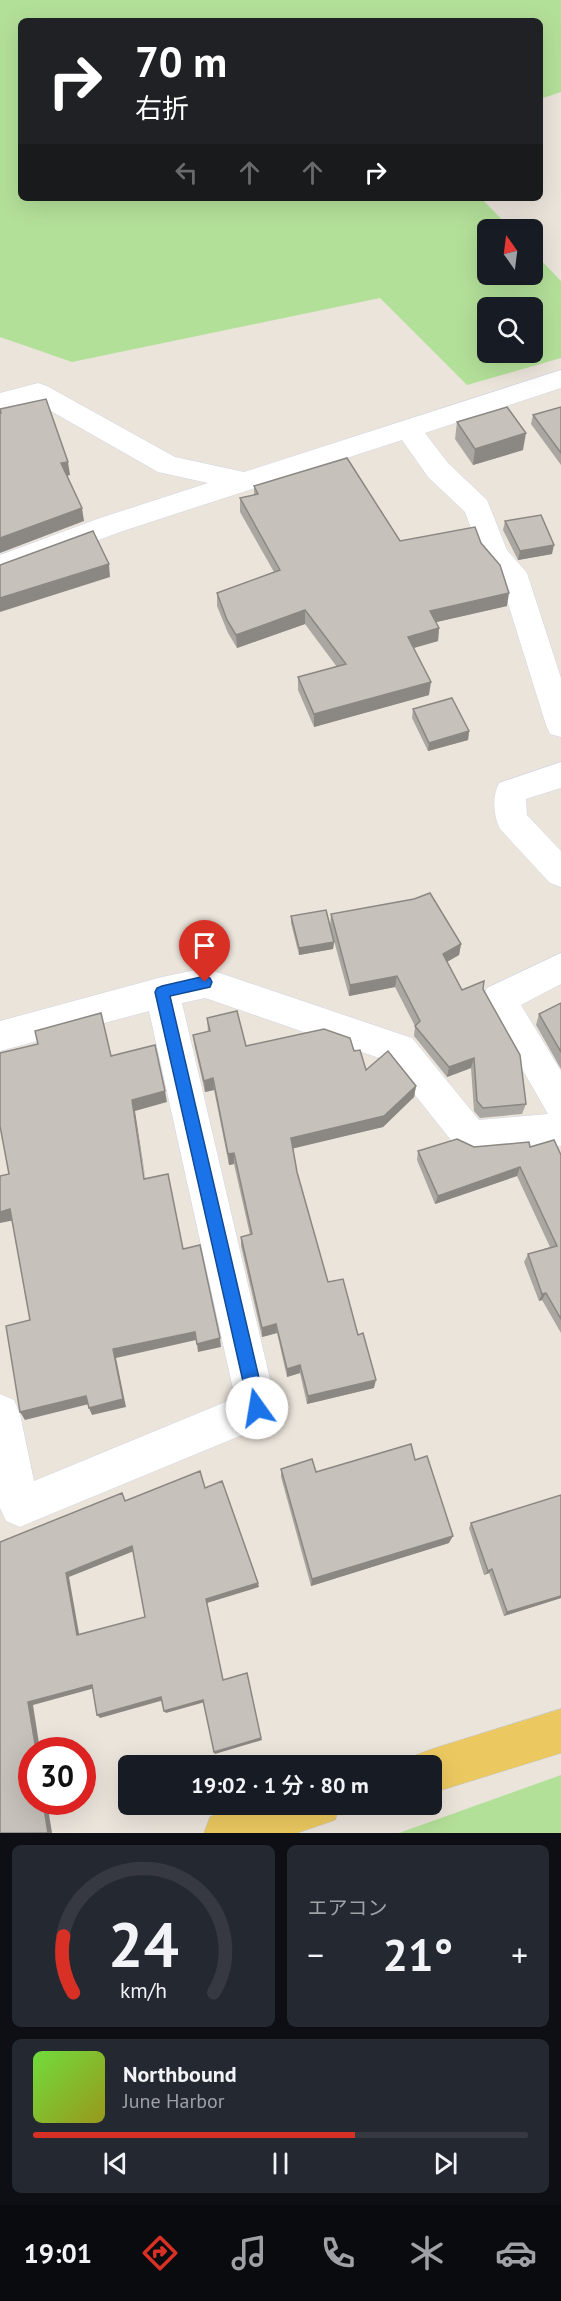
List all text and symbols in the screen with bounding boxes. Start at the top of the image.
text: 70 m [135,34,227,89]
icon: right [36,42,114,120]
text: 右折 [135,91,189,125]
icon: left [170,156,203,189]
icon: ahead [233,156,266,189]
icon: ahead [296,156,329,189]
icon: right [359,156,392,189]
north arrow [477,219,543,285]
map controls [477,219,543,363]
button: search [477,297,543,363]
pin [179,920,230,982]
icon: arrive [188,929,221,962]
position arrow [225,1376,289,1440]
speed limit sign: 30 [18,1737,96,1815]
text: 19:02 · 1 分 · 80 m [191,1771,369,1799]
text: エアコン [308,1895,388,1921]
text: 24 [108,1903,179,1984]
text: 21° [382,1925,453,1983]
text: − [308,1933,324,1976]
text: + [511,1933,528,1976]
text: km/h [120,1976,167,2004]
text: Northbound [123,2060,237,2088]
text: June Harbor [123,2088,225,2114]
icon: previous [99,2147,132,2180]
icon: pause [264,2147,297,2180]
icon: next [429,2147,462,2180]
icon: directions [139,2232,181,2274]
icon: music [228,2232,270,2274]
icon: phone [317,2232,359,2274]
icon: climate [406,2232,448,2274]
icon: car [495,2232,537,2274]
text: 19:01 [24,2236,92,2270]

